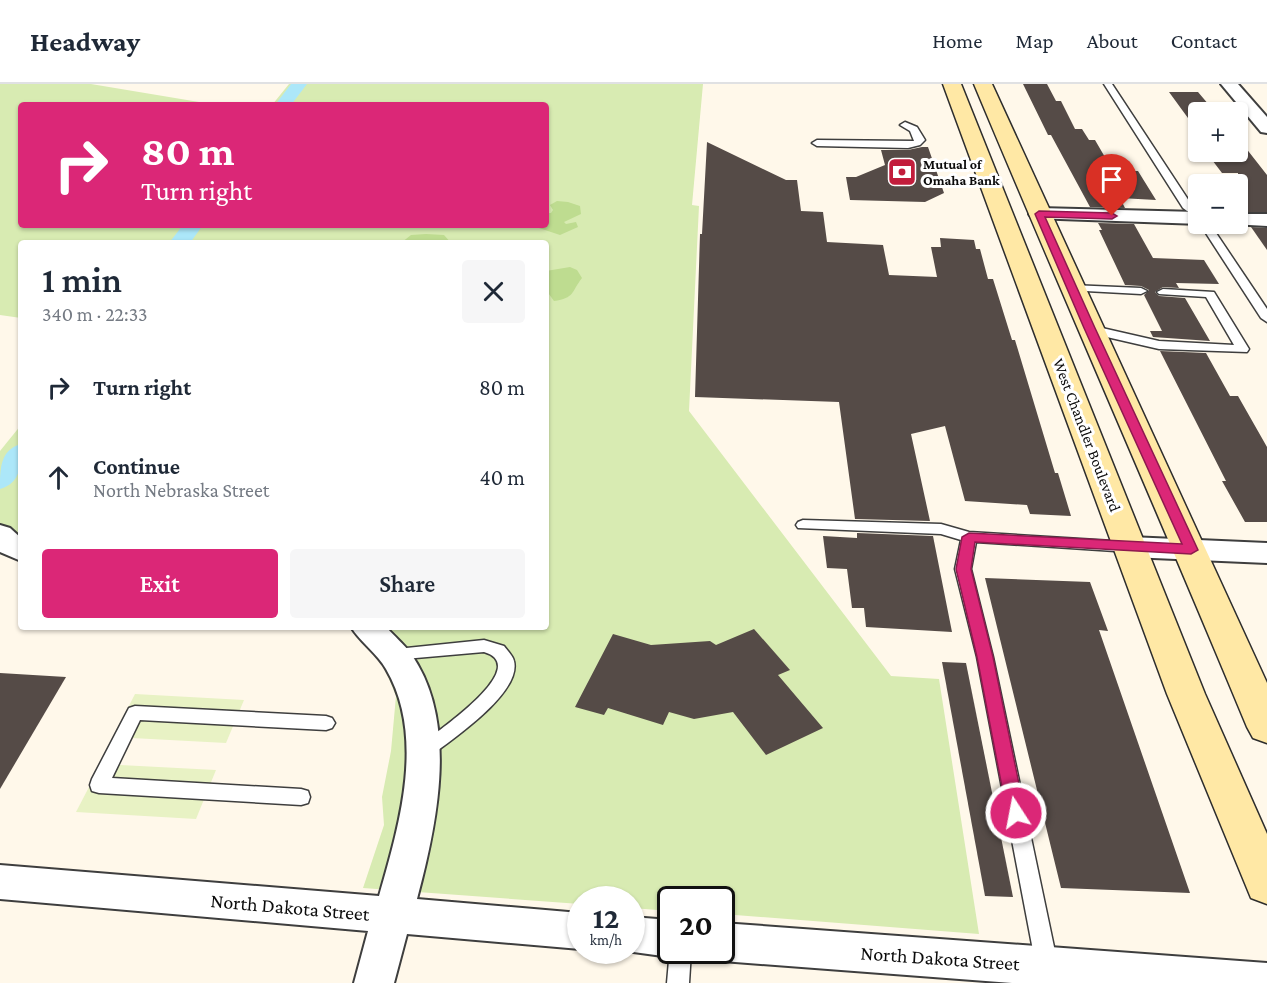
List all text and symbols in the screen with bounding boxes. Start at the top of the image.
text: Headway [30,26,140,57]
text: Home [932,29,982,53]
text: Map [1015,29,1054,53]
text: About [1087,29,1138,53]
text: Contact [1171,29,1237,53]
map controls [1188,102,1248,234]
button: + [1188,102,1248,162]
icon: right [42,126,120,204]
text: 80 m [141,127,235,174]
pin [1086,154,1137,216]
bank icon: Mutual of Omaha Bank [886,156,918,188]
place label: Mutual of Omaha Bank [923,156,1000,188]
icon: arrive [1095,163,1128,196]
button: − [1188,174,1248,234]
text: Turn right [141,176,252,206]
text: 1 min [42,260,122,300]
button: close [462,260,525,323]
text: 340 m · 22:33 [42,303,148,325]
street label: West Chandler Boulevard [1050,356,1124,515]
icon: right [42,371,75,404]
text: Turn right [93,375,191,400]
text: 80 m [479,375,525,400]
text: Continue [93,454,180,479]
icon: ahead [42,461,75,494]
text: 40 m [480,465,525,490]
text: North Nebraska Street [93,479,269,501]
button: Exit [42,549,278,618]
button: Share [290,549,525,618]
position arrow [984,781,1048,845]
speed limit sign: 20 [657,886,735,964]
street label: North Dakota Street [210,889,371,925]
text: 12 [593,901,619,934]
text: km/h [590,932,622,948]
street label: North Dakota Street [860,941,1021,975]

